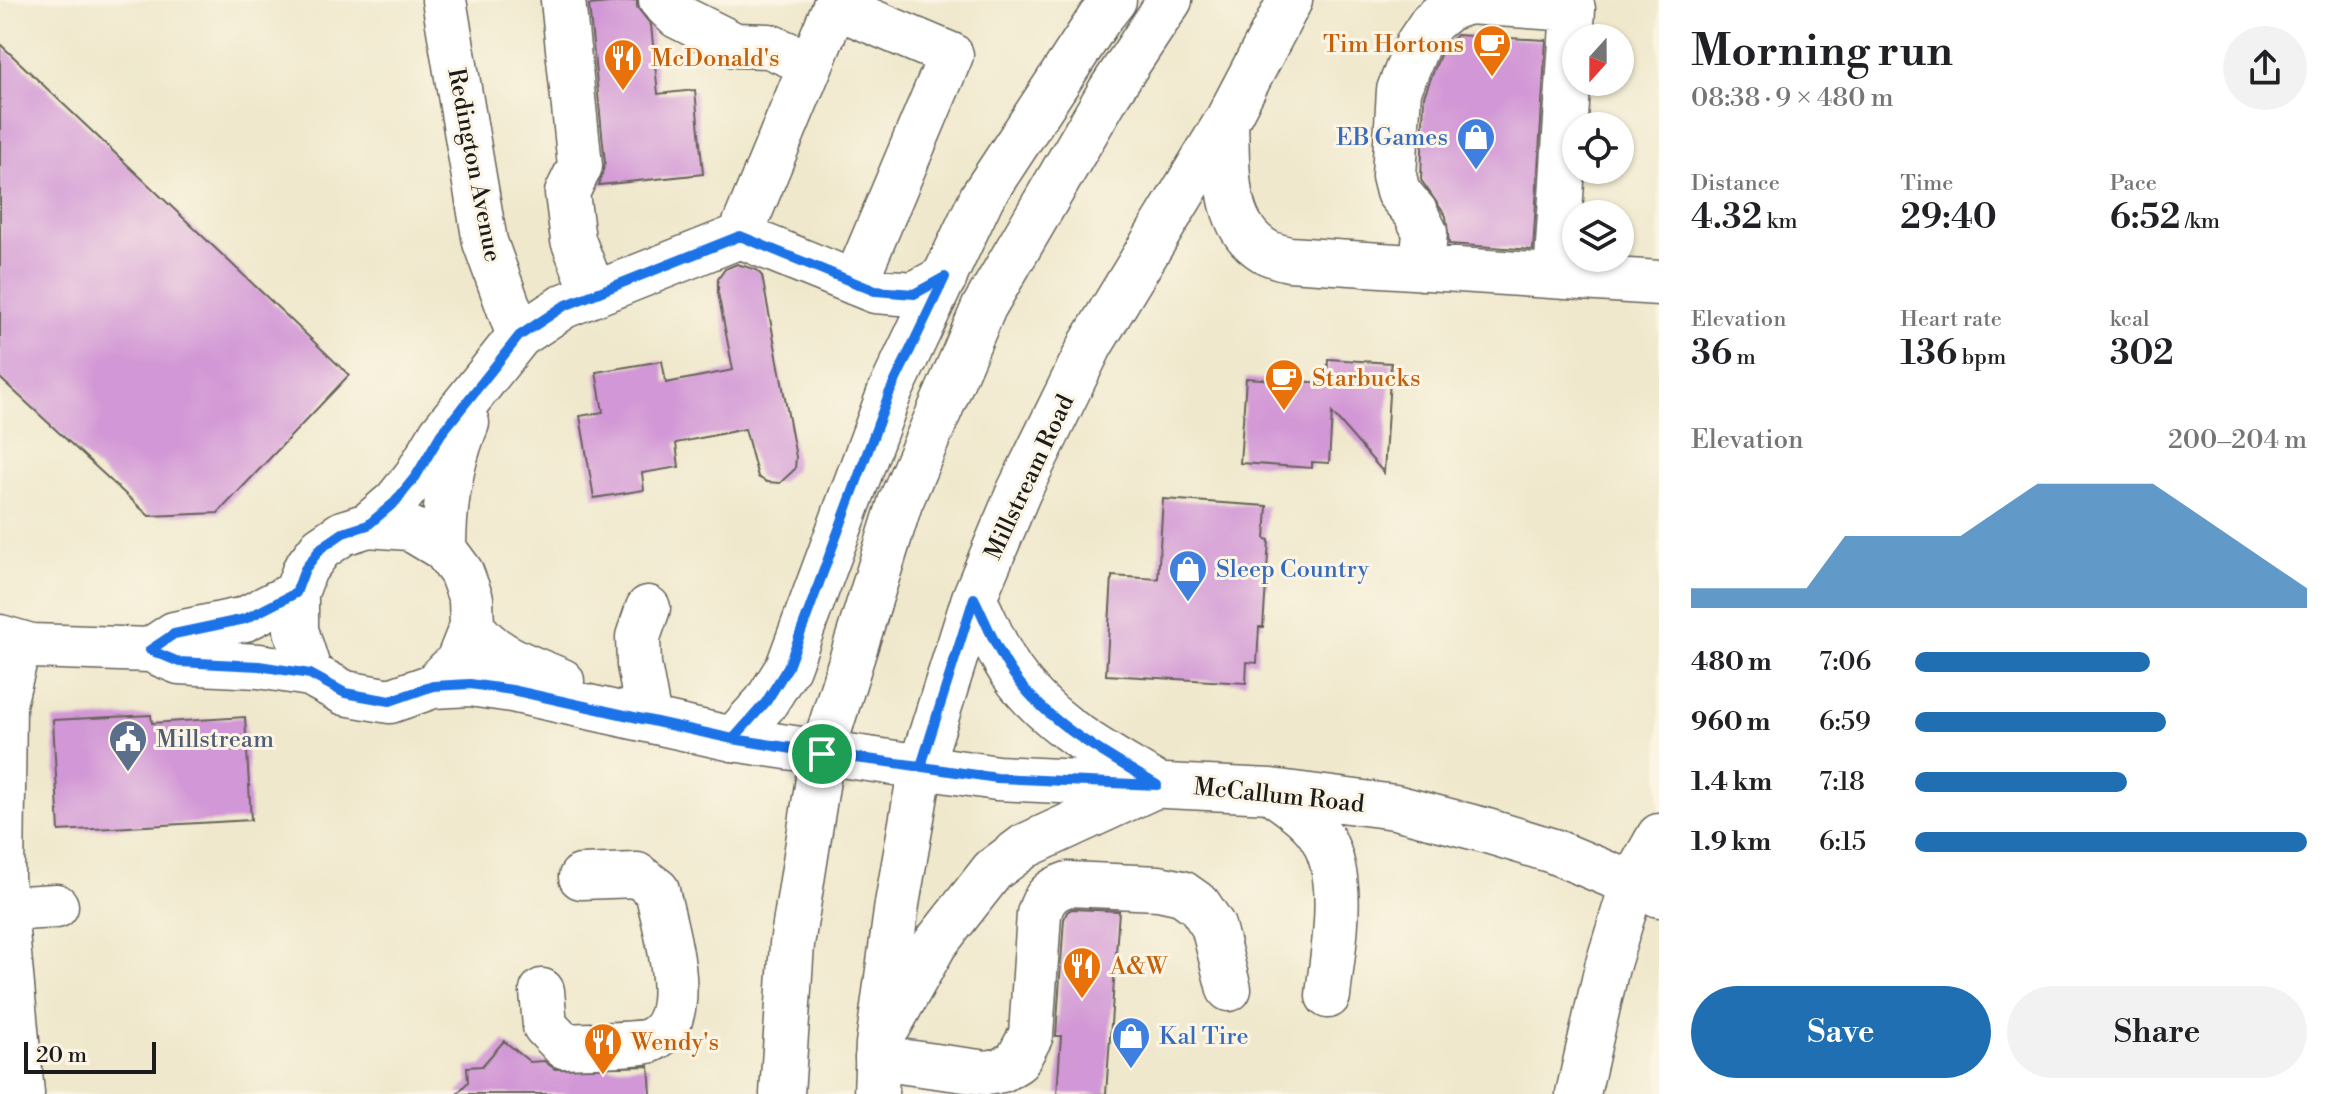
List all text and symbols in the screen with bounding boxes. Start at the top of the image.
cafe icon: Tim Hortons [1471,23,1513,78]
north arrow [1562,24,1634,96]
map controls [1562,24,1634,272]
text: Morning run [1691,24,1953,79]
button: share [2223,26,2307,110]
place label: Tim Hortons [1323,30,1464,60]
restaurant icon: McDonald's [602,37,644,92]
place label: McDonald's [651,44,780,74]
street label: Redington Avenue [441,66,508,265]
text: 08:38 · 9 × 480 m [1691,82,1894,114]
button: locate [1562,112,1634,184]
shop icon: EB Games [1455,116,1497,171]
place label: EB Games [1336,123,1448,153]
text: Distance [1691,170,1780,197]
text: Time [1900,170,1953,197]
text: Pace [2110,170,2157,197]
text: 4.32 [1691,197,1762,239]
text: 29:40 [1900,197,1997,239]
text: 6:52 [2110,197,2181,239]
button: layers [1562,200,1634,272]
text: km [1762,208,1798,235]
text: /km [2181,208,2220,235]
text: Elevation [1691,306,1786,333]
text: Heart rate [1900,306,2002,333]
text: kcal [2110,306,2150,333]
text: 36 [1691,333,1732,375]
text: 136 [1900,333,1957,375]
text: 302 [2110,333,2174,375]
text: m [1732,344,1756,371]
text: bpm [1957,344,2006,371]
cafe icon: Starbucks [1263,357,1305,412]
place label: Starbucks [1312,364,1420,394]
street label: Millstream Road [979,390,1081,565]
text: Elevation [1691,424,1804,456]
text: 200–204 m [2168,424,2307,456]
shop icon: Sleep Country [1167,548,1209,603]
place label: Sleep Country [1216,555,1370,585]
text: 480 m [1691,646,1772,678]
text: 7:06 [1819,646,1871,678]
text: 960 m [1691,706,1770,738]
text: 6:59 [1819,706,1871,738]
public building icon: Millstream [107,718,149,773]
pin [788,720,856,788]
place label: Millstream [156,725,274,755]
icon: arrive [800,732,844,776]
text: 1.4 km [1691,766,1772,798]
text: 7:18 [1819,766,1865,798]
street label: McCallum Road [1192,772,1366,820]
text: 1.9 km [1691,826,1771,858]
text: 6:15 [1819,826,1866,858]
restaurant icon: A&W [1061,945,1103,1000]
place label: A&W [1109,952,1169,982]
button: Save [1691,986,1991,1078]
button: Share [2007,986,2307,1078]
shop icon: Kal Tire [1110,1015,1152,1070]
restaurant icon: Wendy's [582,1021,624,1076]
place label: Kal Tire [1159,1022,1249,1052]
place label: Wendy's [630,1028,719,1058]
scale bar [24,1038,156,1074]
text: 20 m [36,1042,87,1069]

